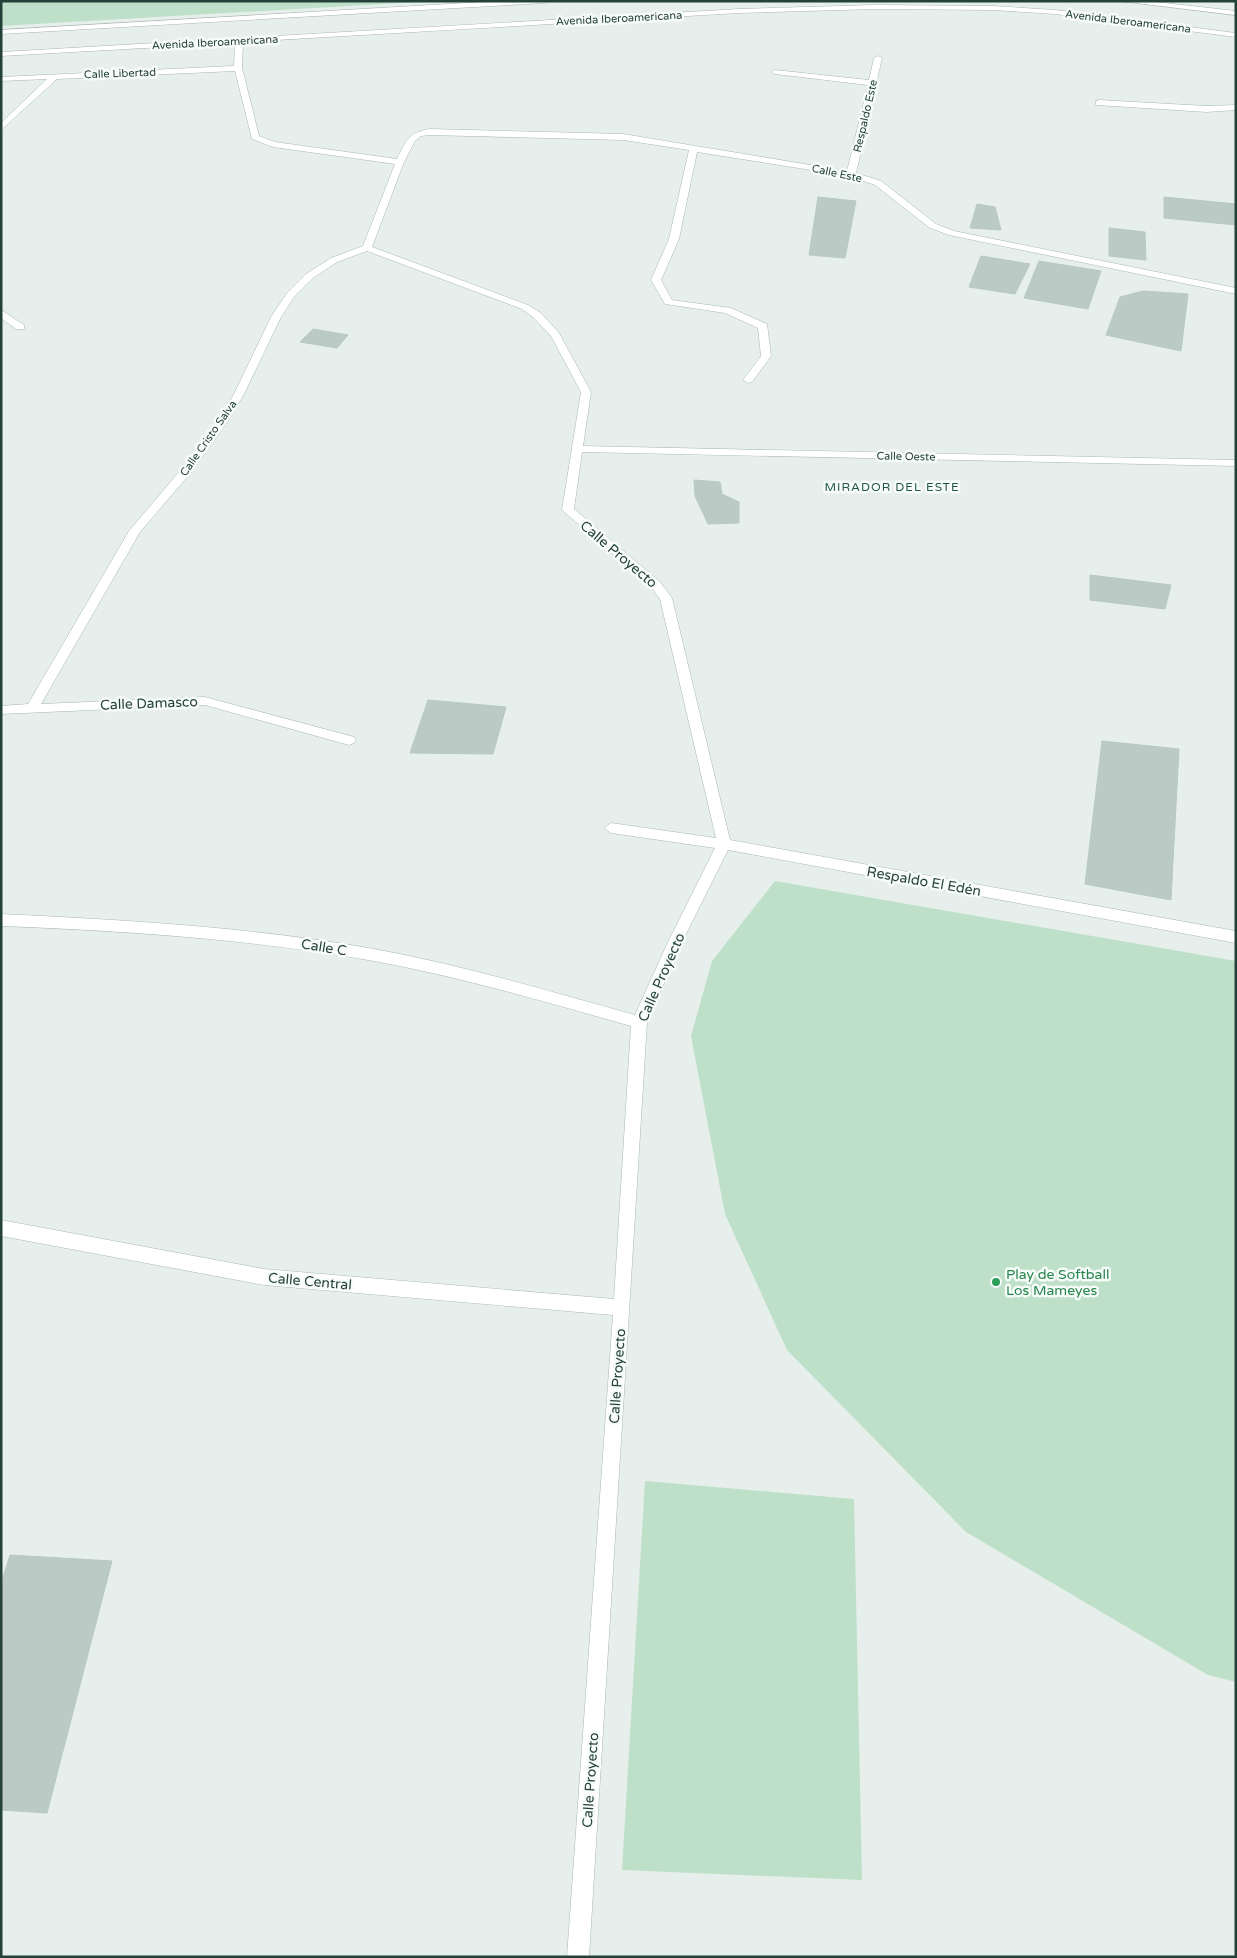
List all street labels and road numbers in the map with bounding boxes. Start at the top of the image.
street label: Avenida Iberoamericana [1064,7,1192,36]
street label: Avenida Iberoamericana [556,9,683,28]
street label: Avenida Iberoamericana [152,33,279,52]
street label: Calle Libertad [84,66,156,81]
street label: Respaldo Este [851,78,880,154]
street label: Calle Este [811,162,863,185]
street label: Calle Cristo Salva [177,398,239,479]
street label: Calle Oeste [876,449,936,464]
street label: Calle Proyecto [577,517,661,592]
street label: Calle Damasco [100,693,198,714]
street label: Respaldo El Edén [865,863,982,900]
street label: Calle Proyecto [634,930,689,1024]
street label: Calle C [300,936,348,960]
street label: Calle Central [267,1269,353,1294]
street label: Calle Proyecto [606,1328,629,1424]
street label: Calle Proyecto [579,1732,602,1828]

